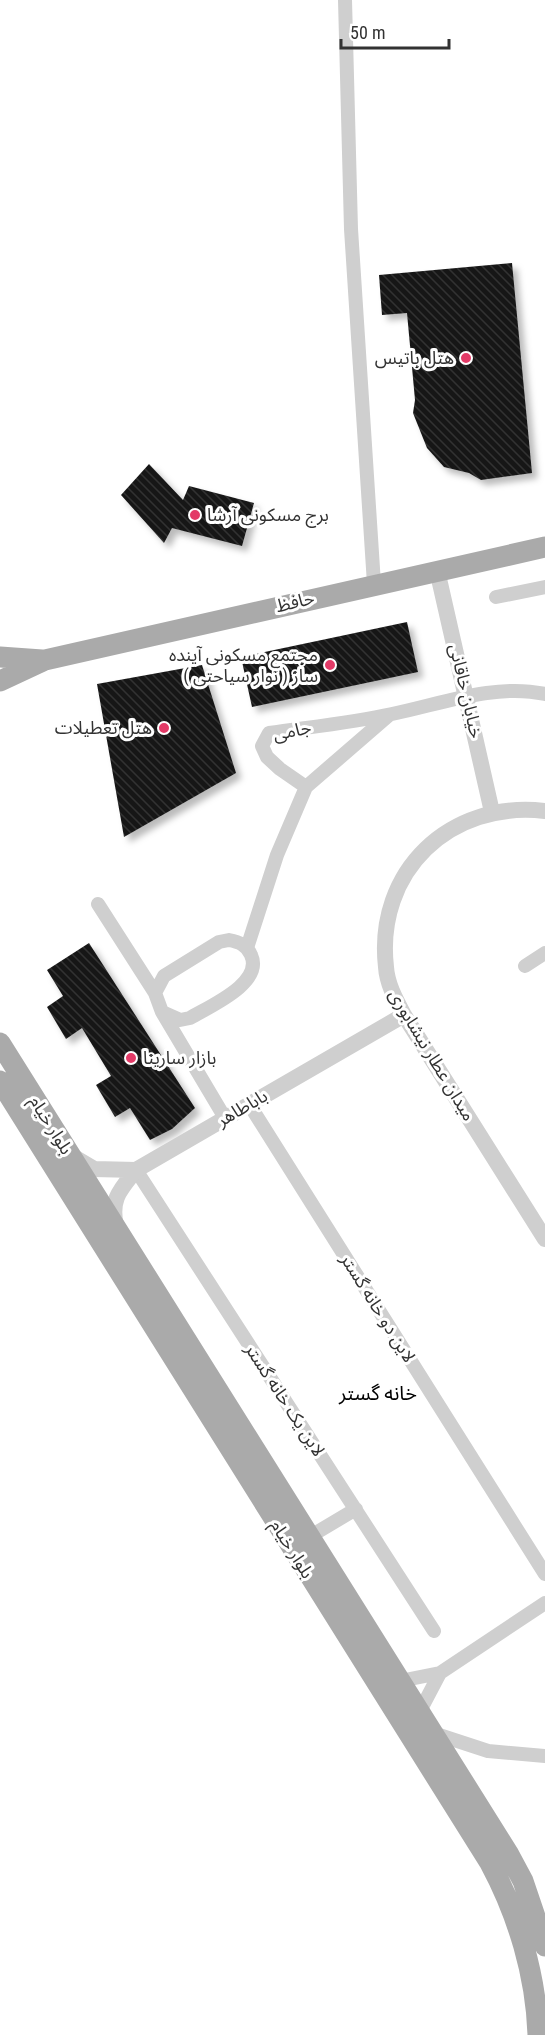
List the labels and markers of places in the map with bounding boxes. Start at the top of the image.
place label: هتل باتیس [375,347,454,369]
marker: هتل باتیس [459,351,473,365]
place label: برج مسکونی آرشا [207,504,329,528]
marker: برج مسکونی آرشا [188,508,202,522]
place label: مجتمع مسکونی آینده ساز ( نوار سیاحتی ) [169,644,318,687]
marker: مجتمع مسکونی آینده ساز ( نوار سیاحتی ) [323,658,337,672]
place label: هتل تعطیلات [55,717,152,739]
marker: هتل تعطیلات [157,721,171,735]
place label: بازار سارینا [143,1047,216,1069]
marker: بازار سارینا [124,1051,138,1065]

